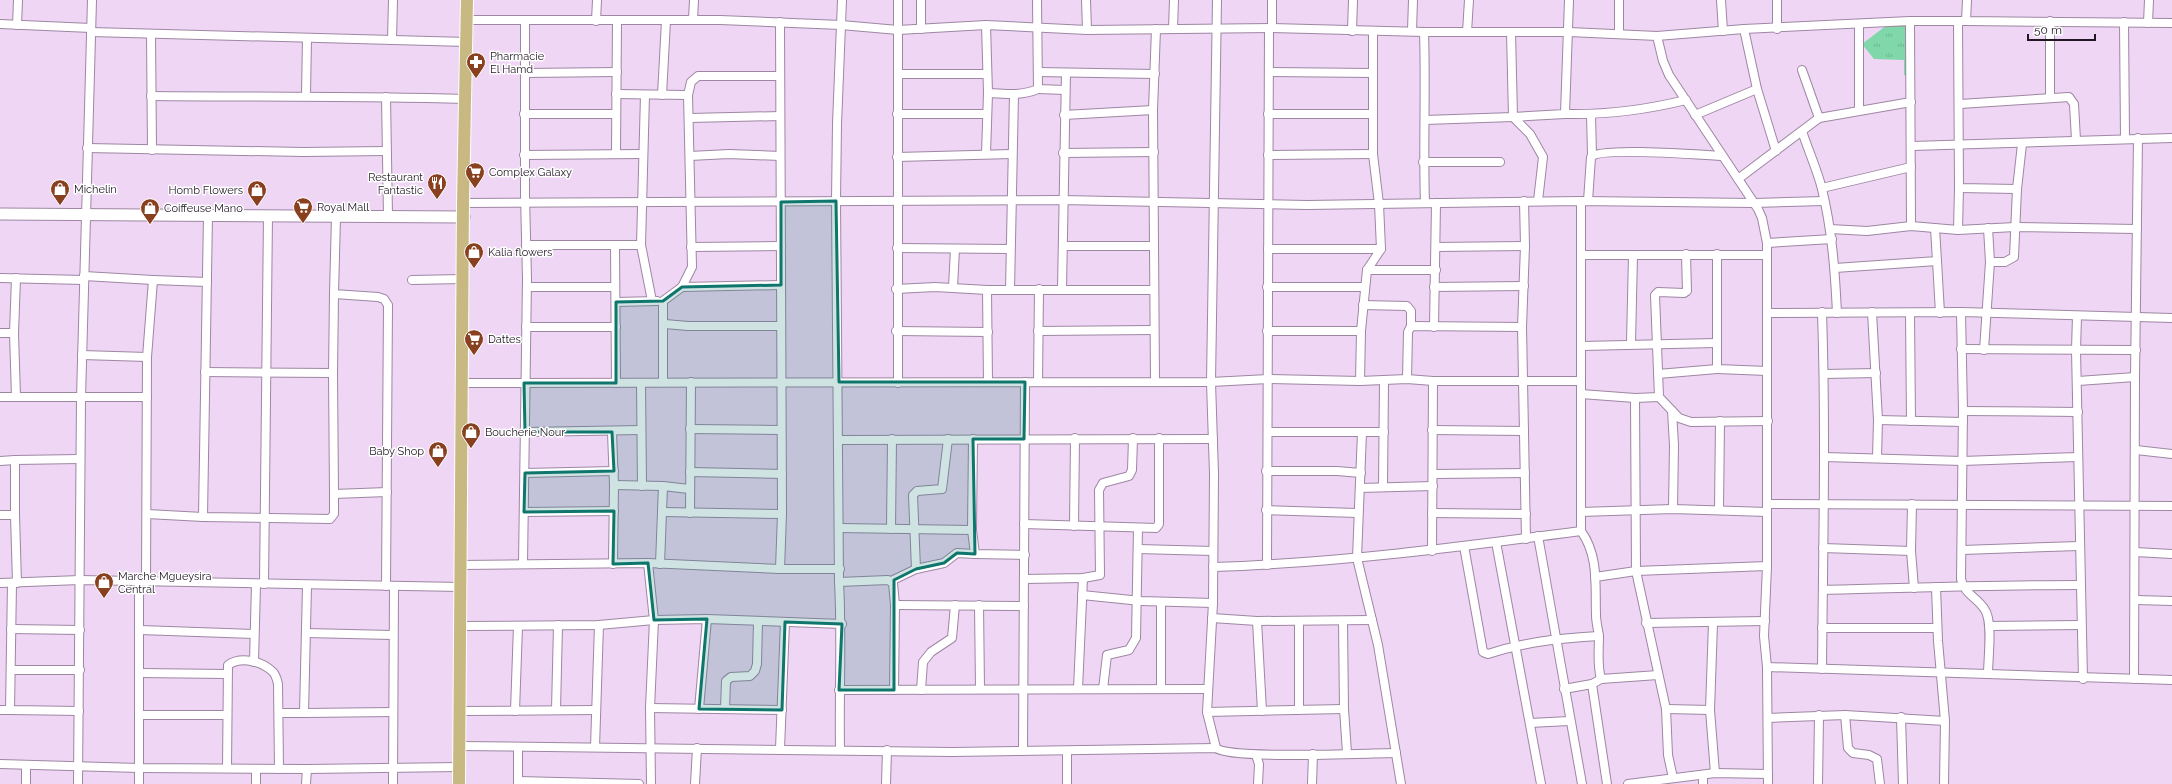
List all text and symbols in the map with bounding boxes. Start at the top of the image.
scale bar [2028,16,2095,42]
text: 50 m [2034,23,2062,37]
place label: Pharmacie El Hamd [490,50,545,76]
pharmacy icon: Pharmacie El Hamd [465,51,487,79]
supermarket icon: Complex Galaxy [464,161,486,189]
place label: Complex Galaxy [489,166,572,179]
place label: Restaurant Fantastic [368,171,423,197]
restaurant icon: Restaurant Fantastic [426,172,448,200]
shop icon: Michelin [49,178,71,206]
shop icon: Homb Flowers [246,179,268,207]
place label: Michelin [74,183,117,196]
place label: Homb Flowers [169,184,243,197]
supermarket icon: Royal Mall [292,196,314,224]
shop icon: Coiffeuse Mano [139,197,161,225]
place label: Royal Mall [317,201,369,214]
place label: Coiffeuse Mano [164,202,243,215]
shop icon: Kalia flowers [463,241,485,269]
place label: Kalia flowers [488,246,552,259]
supermarket icon: Dattes [463,328,485,356]
place label: Dattes [488,333,521,346]
shop icon: Boucherie Nour [460,421,482,449]
place label: Boucherie Nour [485,426,565,439]
shop icon: Baby Shop [427,440,449,468]
place label: Baby Shop [369,445,424,458]
place label: Marche Mgueysira Central [118,570,212,596]
shop icon: Marche Mgueysira Central [93,571,115,599]

